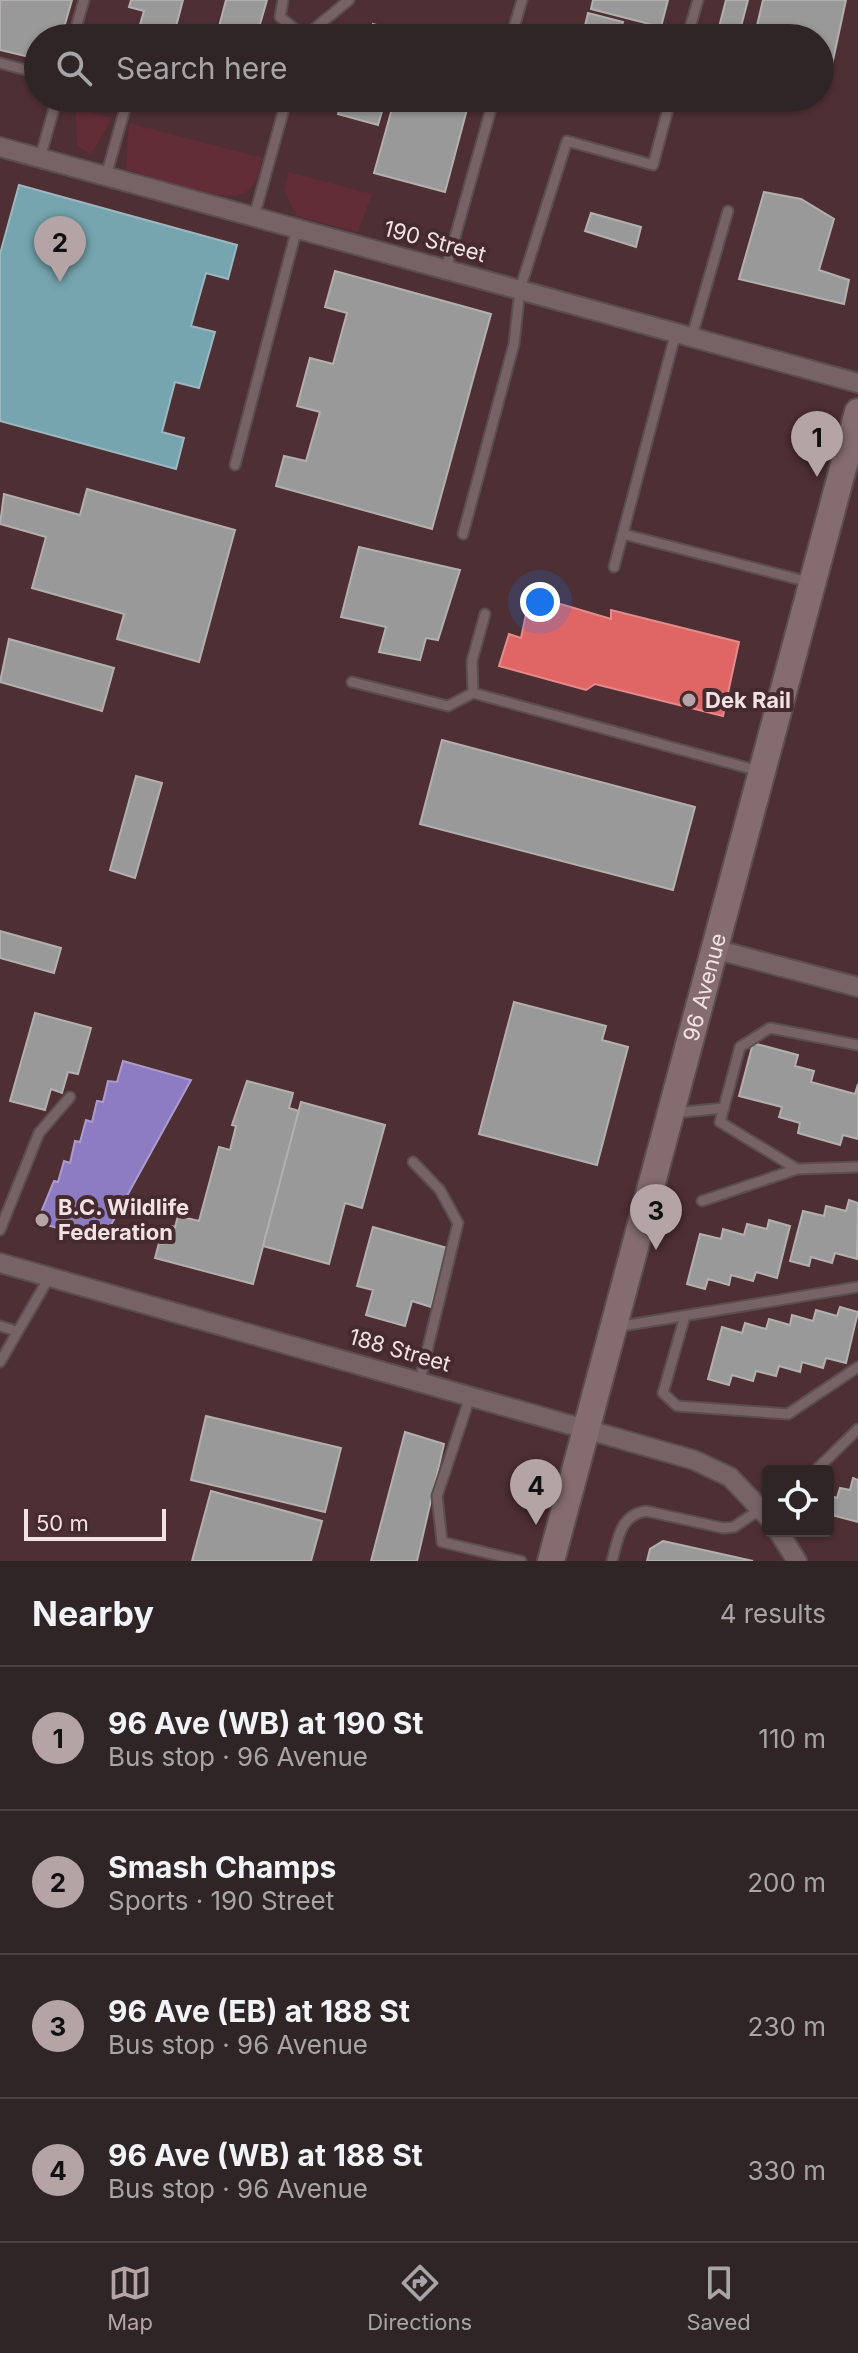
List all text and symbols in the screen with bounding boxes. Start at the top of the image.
search box [24,24,834,112]
icon: search [52,46,96,90]
text: Search here [116,50,288,86]
street label: 190 Street [381,215,489,267]
pin: 2 [34,216,86,282]
pin: 1 [791,411,843,477]
your location [520,582,560,622]
place label: Dek Rail [705,687,791,713]
marker: Dek Rail [680,691,698,709]
street label: 96 Avenue [677,930,731,1044]
pin: 3 [630,1184,682,1250]
place label: B.C. Wildlife Federation [58,1194,189,1245]
marker: B.C. Wildlife Federation [33,1211,51,1229]
street label: 188 Street [346,1323,454,1377]
pin: 4 [510,1459,562,1525]
map controls [762,1465,834,1537]
button: locate [762,1465,834,1537]
scale bar [24,1505,166,1541]
text: 50 m [36,1510,89,1536]
text: Nearby [32,1593,154,1634]
text: 4 results [720,1598,826,1629]
text: 96 Ave (WB) at 190 St [108,1705,423,1741]
text: 1 [52,1723,64,1754]
text: 110 m [758,1723,826,1754]
text: Bus stop · 96 Avenue [108,1741,368,1772]
text: Smash Champs [108,1849,336,1885]
text: 2 [50,1867,66,1898]
text: 200 m [747,1867,826,1898]
text: Sports · 190 Street [108,1885,334,1916]
text: 96 Ave (EB) at 188 St [108,1993,410,2029]
text: 3 [50,2011,66,2042]
text: 230 m [748,2011,826,2042]
text: Bus stop · 96 Avenue [108,2029,368,2060]
text: 96 Ave (WB) at 188 St [108,2137,423,2173]
text: 4 [49,2155,67,2186]
text: 330 m [747,2155,826,2186]
text: Bus stop · 96 Avenue [108,2173,368,2204]
tab: Map [107,2261,153,2335]
tab: Directions [367,2261,472,2335]
tab: Saved [686,2261,751,2335]

